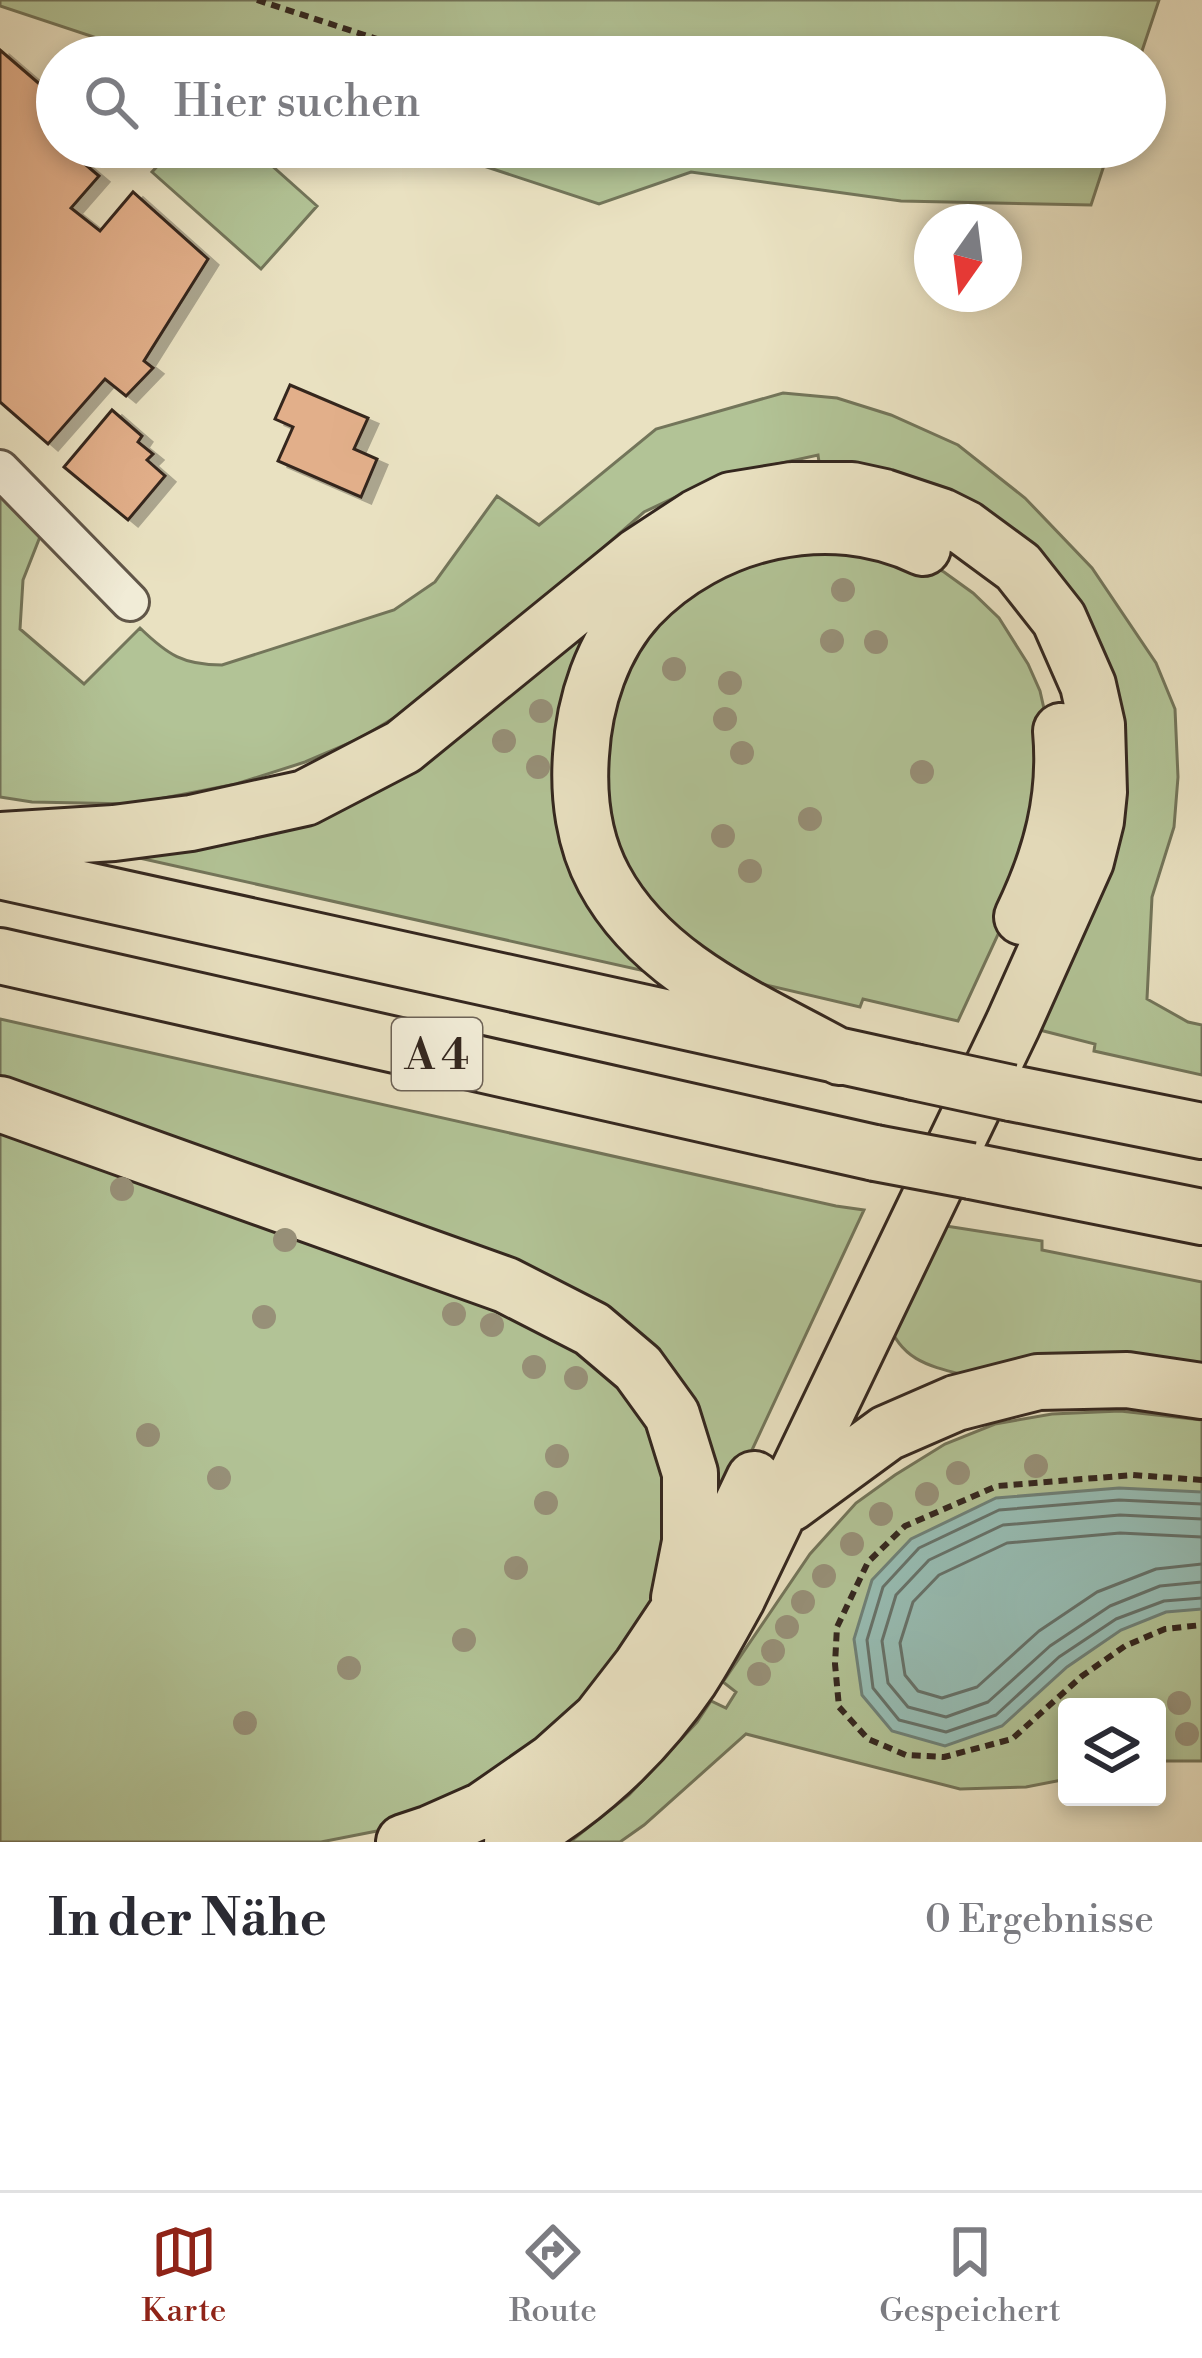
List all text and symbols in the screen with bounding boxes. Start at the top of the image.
search box [36,36,1166,168]
icon: search [78,69,144,135]
text: Hier suchen [174,74,420,131]
north arrow [914,204,1022,312]
road number: A 4 [392,1018,482,1090]
map controls [1058,1698,1166,1806]
button: layers [1058,1698,1166,1806]
text: In der Nähe [48,1888,327,1952]
text: 0 Ergebnisse [925,1896,1154,1945]
tab: Karte [141,2219,227,2332]
tab: Route [509,2219,597,2332]
tab: Gespeichert [879,2219,1061,2332]

